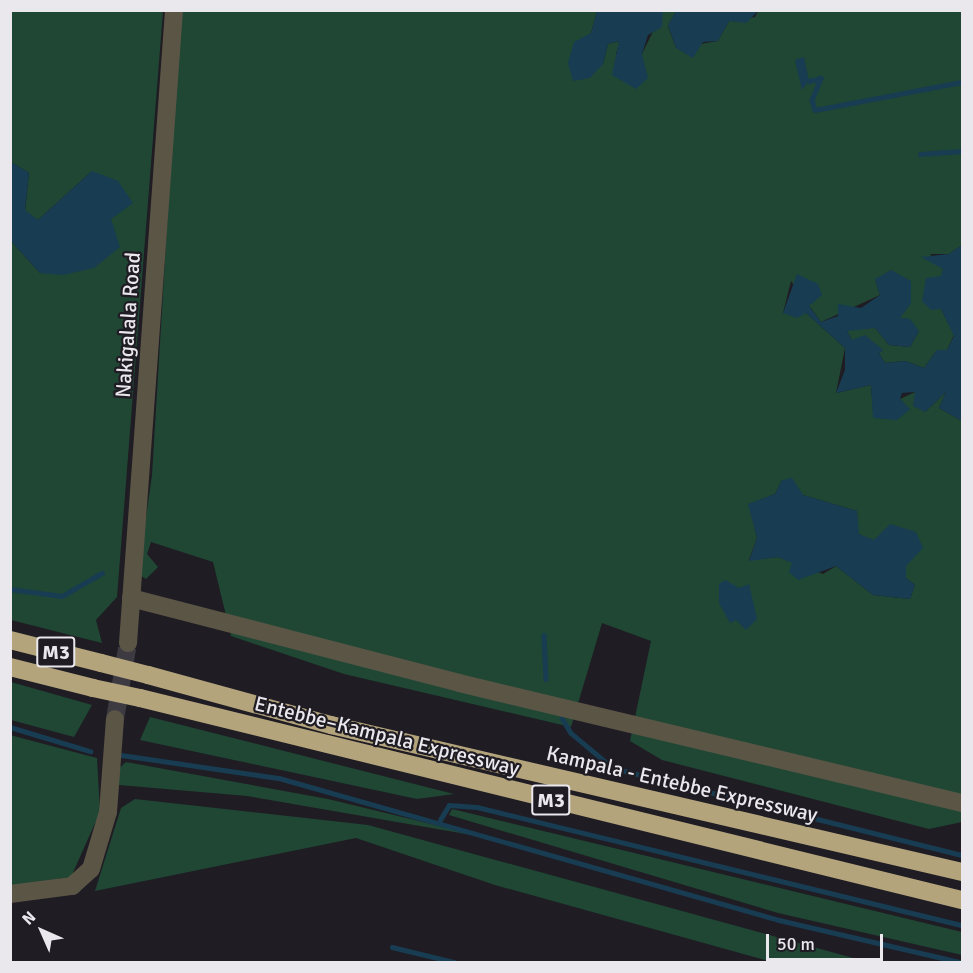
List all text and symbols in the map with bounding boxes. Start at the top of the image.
street label: Nakigalala Road [110,251,146,399]
road number: M3 [35,635,77,669]
street label: Entebbe–Kampala Expressway [252,691,522,781]
street label: Kampala - Entebbe Expressway [544,741,820,827]
road number: M3 [530,783,572,817]
north arrow [12,901,72,961]
text: N [18,907,40,929]
scale bar [769,922,886,960]
text: 50 m [777,933,815,955]

